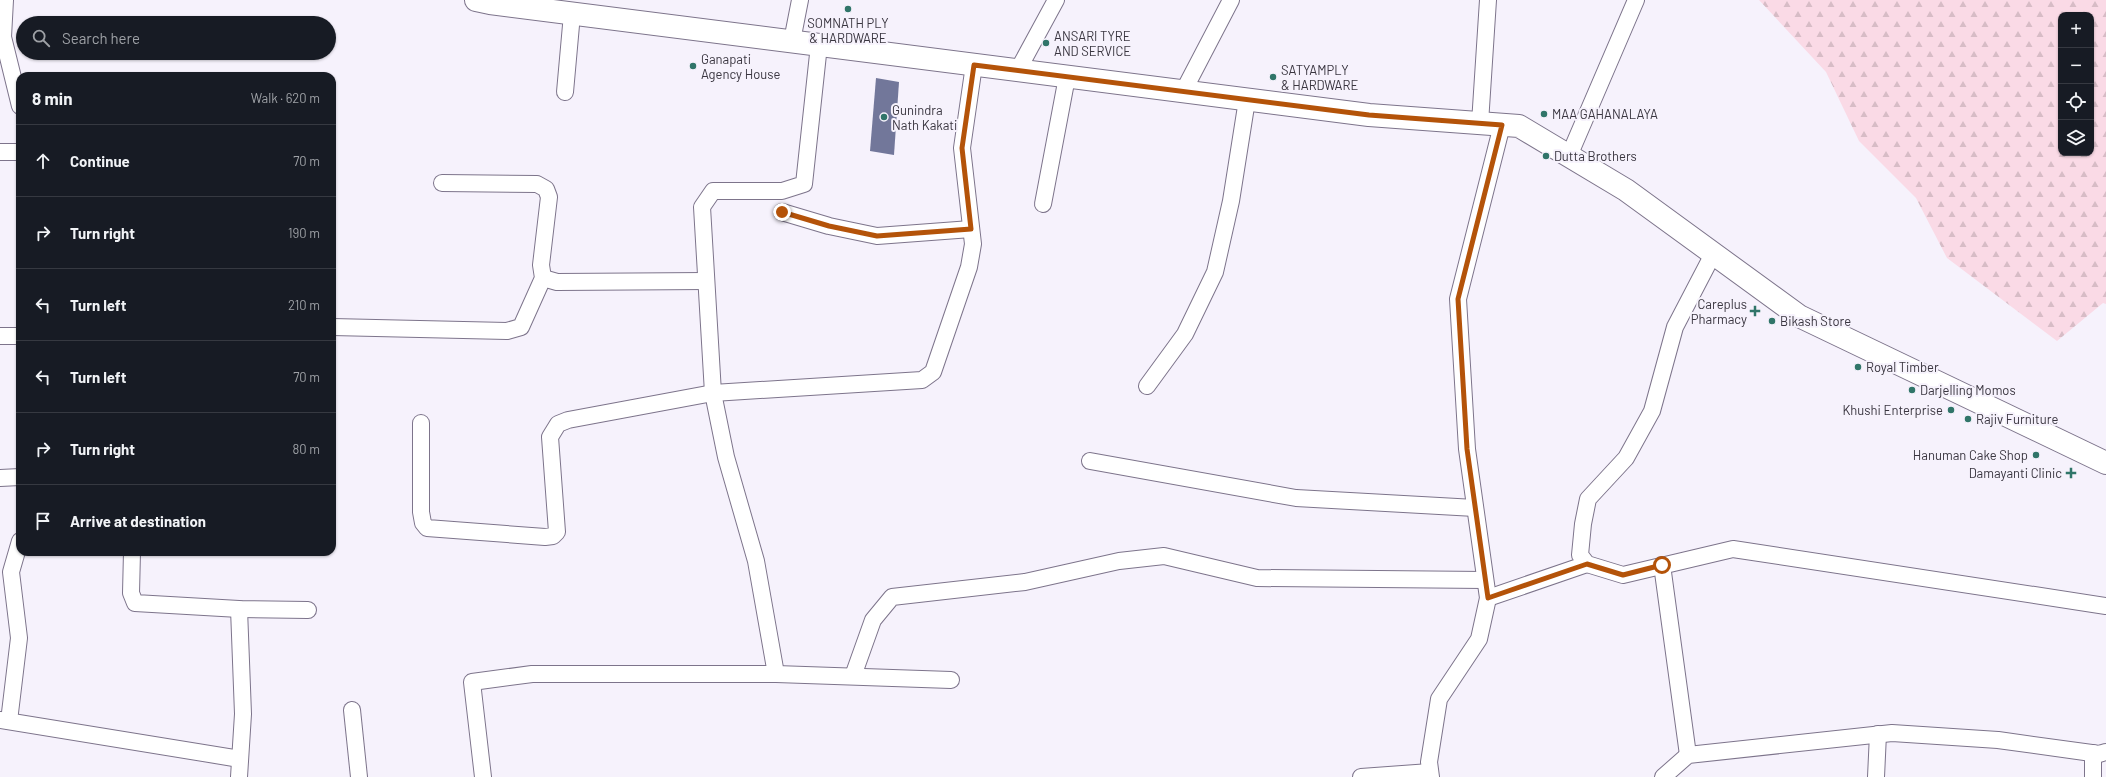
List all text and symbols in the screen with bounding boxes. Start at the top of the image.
marker: SOMNATH PLY & HARDWARE [843,4,853,14]
map controls [2058,12,2094,156]
button: + [2058,12,2094,48]
place label: SOMNATH PLY & HARDWARE [807,15,889,46]
search box [16,16,336,60]
icon: search [30,27,52,49]
place label: ANSARI TYRE AND SERVICE [1054,28,1131,59]
text: Search here [62,29,140,47]
marker: ANSARI TYRE AND SERVICE [1041,38,1051,48]
button: − [2058,48,2094,84]
place label: Ganapati Agency House [701,51,781,82]
marker: Ganapati Agency House [688,61,698,71]
place label: SATYAMPLY & HARDWARE [1281,62,1358,93]
marker: SATYAMPLY & HARDWARE [1268,72,1278,82]
button: locate [2058,84,2094,120]
text: 8 min [32,88,72,108]
text: Walk · 620 m [251,90,320,106]
place label: Gunindra Nath Kakati [892,102,957,133]
place label: MAA GAHANALAYA [1552,106,1658,122]
marker: MAA GAHANALAYA [1539,109,1549,119]
marker: Gunindra Nath Kakati [879,112,889,122]
button: layers [2058,120,2094,156]
place label: Dutta Brothers [1554,148,1637,164]
icon: ahead [32,150,54,172]
marker: Dutta Brothers [1541,151,1551,161]
text: Continue [70,152,130,170]
text: 70 m [293,153,320,169]
route end [773,203,791,221]
icon: right [32,222,54,244]
text: Turn right [70,224,135,242]
text: 190 m [288,225,320,241]
icon: left [32,294,54,316]
text: Turn left [70,296,126,314]
place label: Careplus Pharmacy [1691,296,1747,327]
text: 210 m [288,297,320,313]
marker: Careplus Pharmacy [1750,306,1760,316]
place label: Bikash Store [1780,313,1851,329]
marker: Bikash Store [1767,316,1777,326]
place label: Royal Timber [1866,359,1939,375]
marker: Royal Timber [1853,362,1863,372]
icon: left [32,366,54,388]
text: Turn left [70,368,126,386]
text: 70 m [293,369,320,385]
place label: Darjelling Momos [1920,382,2016,398]
marker: Darjelling Momos [1907,385,1917,395]
place label: Khushi Enterprise [1842,402,1943,418]
marker: Khushi Enterprise [1946,405,1956,415]
place label: Rajiv Furniture [1976,411,2058,427]
marker: Rajiv Furniture [1963,414,1973,424]
icon: right [32,438,54,460]
text: Turn right [70,440,135,458]
text: 80 m [293,441,320,457]
place label: Hanuman Cake Shop [1913,447,2028,463]
marker: Hanuman Cake Shop [2031,450,2041,460]
place label: Damayanti Clinic [1969,465,2062,481]
marker: Damayanti Clinic [2065,467,2077,479]
icon: arrive [32,510,54,532]
text: Arrive at destination [70,512,206,530]
route start [1653,556,1671,574]

